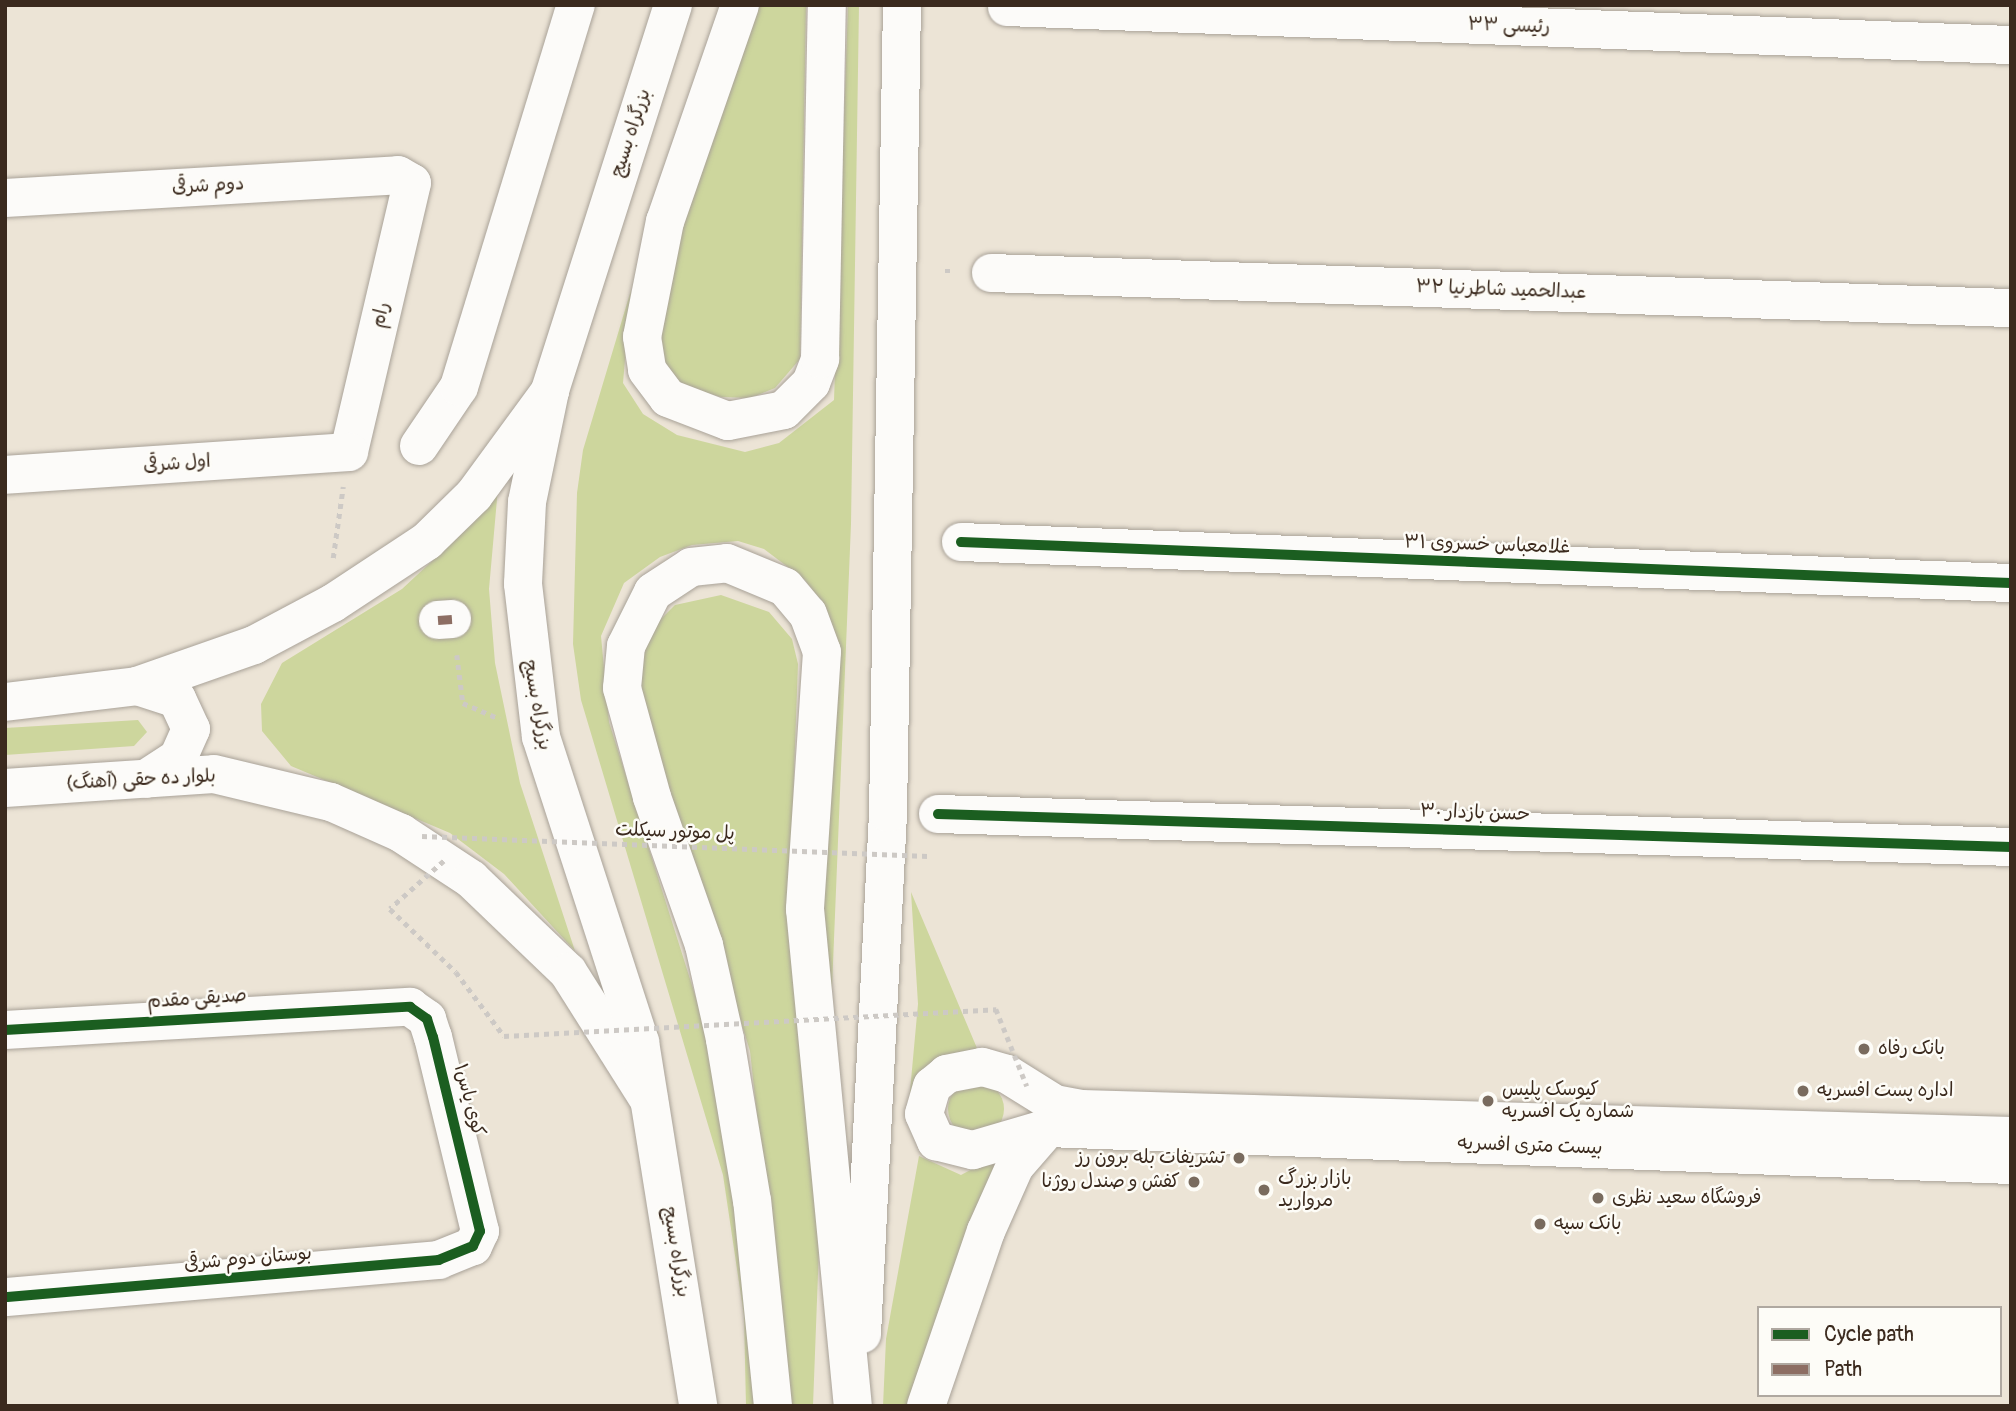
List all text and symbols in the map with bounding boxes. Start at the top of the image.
street label: رئیسی ۳۳ [1467,13,1551,39]
street label: بزرگراه بسیج [606,86,656,180]
street label: دوم شرقی [171,173,245,199]
street label: عبدالحمید شاطرنیا ۳۲ [1415,276,1587,304]
street label: رام [367,300,395,330]
street label: اول شرقی [142,450,212,478]
street label: غلامعباس خسروی ۳۱ [1404,531,1570,559]
street label: بزرگراه بسیج [518,658,556,752]
street label: بلوار ده حقی (آهنگ) [66,765,216,795]
street label: حسن بازدار ۳۰ [1420,800,1530,826]
street label: پل موتور سیکلت [615,819,735,845]
street label: صدیقی مقدم [146,984,248,1014]
place label: بانک رفاه [1878,1038,1945,1060]
marker: بانک رفاه [1856,1041,1872,1057]
street label: کوی یاس۱ [448,1061,490,1139]
place label: کیوسک پلیس شماره یک افسریه [1502,1079,1634,1123]
place label: اداره پست افسریه [1817,1080,1953,1102]
marker: اداره پست افسریه [1795,1083,1811,1099]
marker: کیوسک پلیس شماره یک افسریه [1480,1093,1496,1109]
street label: بیست متری افسریه [1457,1132,1603,1160]
place label: تشریفات بله برون رز [1076,1147,1225,1169]
marker: تشریفات بله برون رز [1231,1150,1247,1166]
place label: بازار بزرگ مروارید [1278,1168,1352,1212]
place label: کفش و صندل روژنا [1041,1171,1180,1193]
marker: کفش و صندل روژنا [1186,1174,1202,1190]
marker: بازار بزرگ مروارید [1256,1182,1272,1198]
place label: فروشگاه سعید نظری [1612,1187,1761,1209]
marker: فروشگاه سعید نظری [1590,1190,1606,1206]
street label: بزرگراه بسیج [658,1205,694,1299]
place label: بانک سپه [1554,1213,1622,1235]
marker: بانک سپه [1532,1216,1548,1232]
street label: بوستان دوم شرقی [183,1242,313,1276]
legend [1757,1306,2002,1397]
text: Cycle path [1824,1321,1914,1348]
text: Path [1824,1356,1862,1383]

